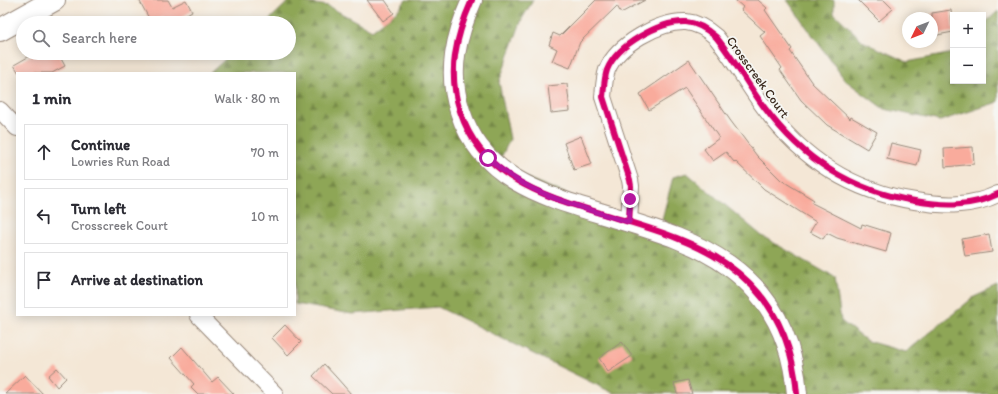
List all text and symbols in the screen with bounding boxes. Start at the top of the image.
north arrow [902,12,938,48]
map controls [950,12,986,84]
button: + [950,12,986,48]
search box [16,16,296,60]
icon: search [30,27,52,49]
text: Search here [62,29,137,47]
street label: Crosscreek Court [723,33,793,121]
button: − [950,48,986,84]
text: 1 min [32,88,71,108]
text: Walk · 80 m [214,91,280,106]
text: Continue [71,136,130,154]
icon: ahead [33,141,55,163]
text: 70 m [251,145,279,160]
route start [479,149,497,167]
text: Lowries Run Road [71,154,170,169]
route end [621,190,639,208]
text: Turn left [71,200,126,218]
icon: left [33,205,55,227]
text: 10 m [251,209,279,224]
text: Crosscreek Court [71,218,168,233]
icon: arrive [33,269,55,291]
text: Arrive at destination [71,271,203,289]

